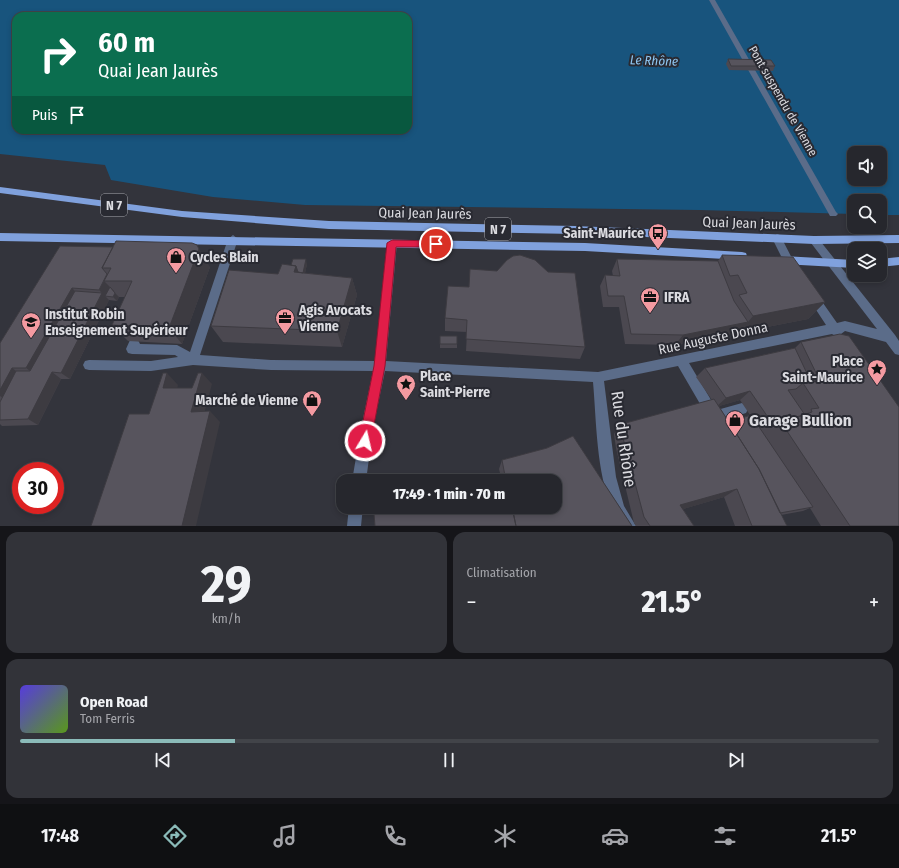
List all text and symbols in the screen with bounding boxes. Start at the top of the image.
text: 60 m [98,26,155,59]
icon: right [32,28,84,80]
street label: Pont suspendu de Vienne [746,43,820,159]
water label: Le Rhône [630,52,678,69]
text: Quai Jean Jaurès [98,60,218,82]
icon: arrive [66,104,88,126]
text: Puis [32,106,58,124]
map controls [847,146,887,282]
button: sound [847,146,887,186]
road number: N 7 [101,194,127,216]
button: search [847,194,887,234]
street label: Quai Jean Jaurès [378,204,472,223]
street label: Quai Jean Jaurès [702,213,796,234]
road number: N 7 [485,218,511,240]
bus stop icon: Saint-Maurice [647,222,669,250]
place label: Saint-Maurice [563,225,644,242]
pin [419,227,453,261]
icon: arrive [425,233,447,255]
button: layers [847,242,887,282]
shop icon: Cycles Blain [165,246,187,274]
place label: Cycles Blain [190,249,259,266]
office icon: IFRA [639,286,661,314]
place label: IFRA [664,289,690,306]
place label: Agis Avocats Vienne [298,302,372,335]
place label: Institut Robin Enseignement Supérieur [45,306,188,339]
office icon: Agis Avocats Vienne [274,307,296,335]
school or university icon: Institut Robin Enseignement Supérieur [20,311,42,339]
street label: Rue Auguste Donna [657,319,769,358]
place label: Place Saint-Maurice [782,353,863,386]
place icon: Place Saint-Maurice [866,358,888,386]
place label: Place Saint-Pierre [420,368,490,401]
place icon: Place Saint-Pierre [395,373,417,401]
shop icon: Marché de Vienne [301,389,323,417]
street label: Rue du Rhône [606,390,641,489]
place label: Marché de Vienne [195,392,298,409]
shop icon: Garage Bullion [724,409,746,437]
place label: Garage Bullion [749,410,852,431]
position arrow [344,420,386,462]
speed limit sign: 30 [12,462,64,514]
text: 17:49 · 1 min · 70 m [393,485,505,503]
text: 29 [201,553,252,616]
text: Climatisation [467,565,537,580]
text: 21.5° [641,584,704,620]
text: − [467,589,476,616]
text: + [869,589,879,616]
text: km/h [212,611,241,626]
text: Open Road [80,693,148,711]
text: Tom Ferris [80,711,135,726]
icon: previous [152,749,174,771]
icon: pause [438,749,460,771]
icon: next [725,749,747,771]
icon: directions [161,822,189,850]
icon: music [271,822,299,850]
icon: phone [381,822,409,850]
icon: climate [491,822,519,850]
icon: car [601,822,629,850]
icon: filters [711,822,739,850]
text: 17:48 [41,825,79,847]
text: 21.5° [821,825,858,847]

